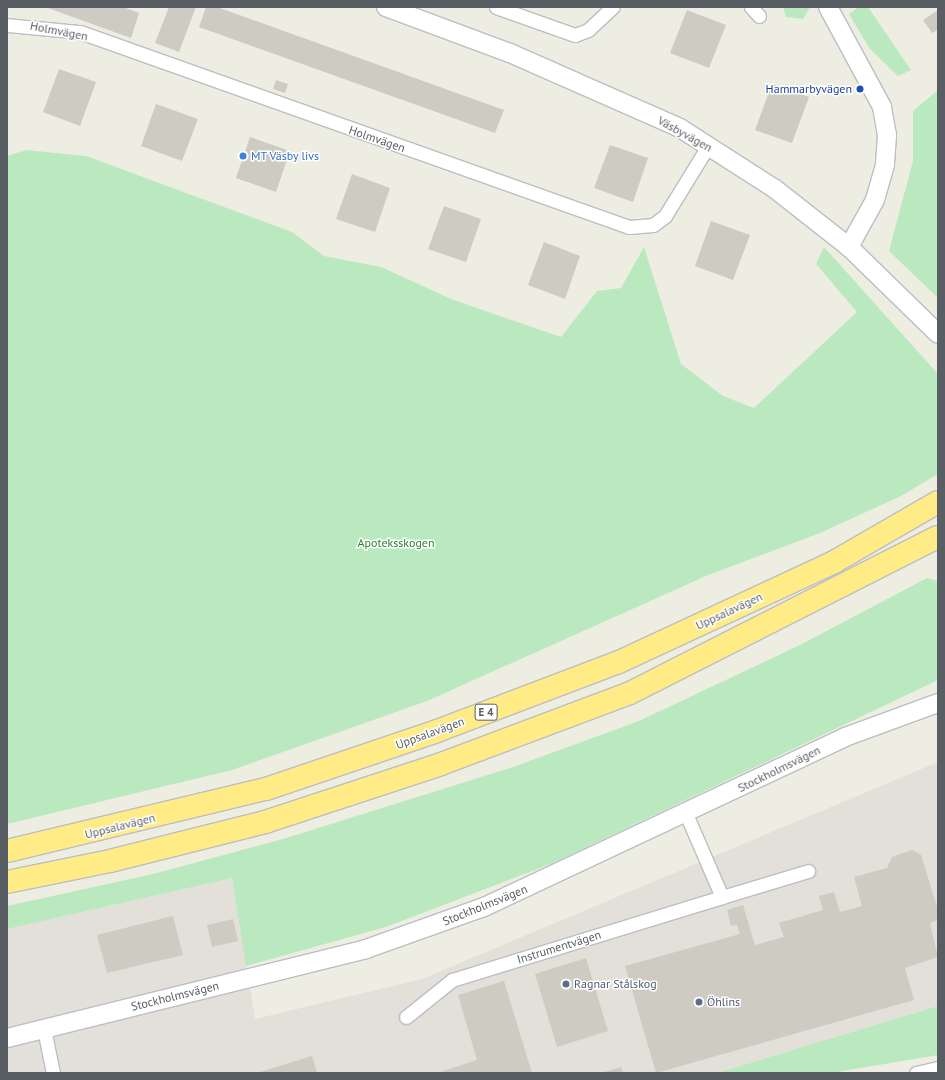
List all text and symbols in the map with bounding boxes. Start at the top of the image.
street label: Holmvägen [29,18,89,44]
place label: Hammarbyvägen [766,82,852,96]
marker: Hammarbyvägen [855,84,865,94]
street label: Väsbyvägen [655,113,715,155]
street label: Holmvägen [347,123,407,155]
place label: MT Väsby livs [251,149,320,163]
marker: MT Väsby livs [238,151,248,161]
park label: Apoteksskogen [358,536,434,550]
street label: Uppsalavägen [693,589,765,633]
road number: E 4 [474,703,498,721]
street label: Uppsalavägen [394,714,466,752]
street label: Stockholmsvägen [735,743,823,795]
street label: Uppsalavägen [83,810,157,842]
street label: Stockholmsvägen [441,881,529,929]
street label: Instrumentvägen [515,927,603,967]
place label: Ragnar Stålskog [574,977,657,991]
street label: Stockholmsvägen [130,978,220,1014]
marker: Ragnar Stålskog [561,979,571,989]
place label: Öhlins [707,995,740,1009]
marker: Öhlins [694,997,704,1007]

